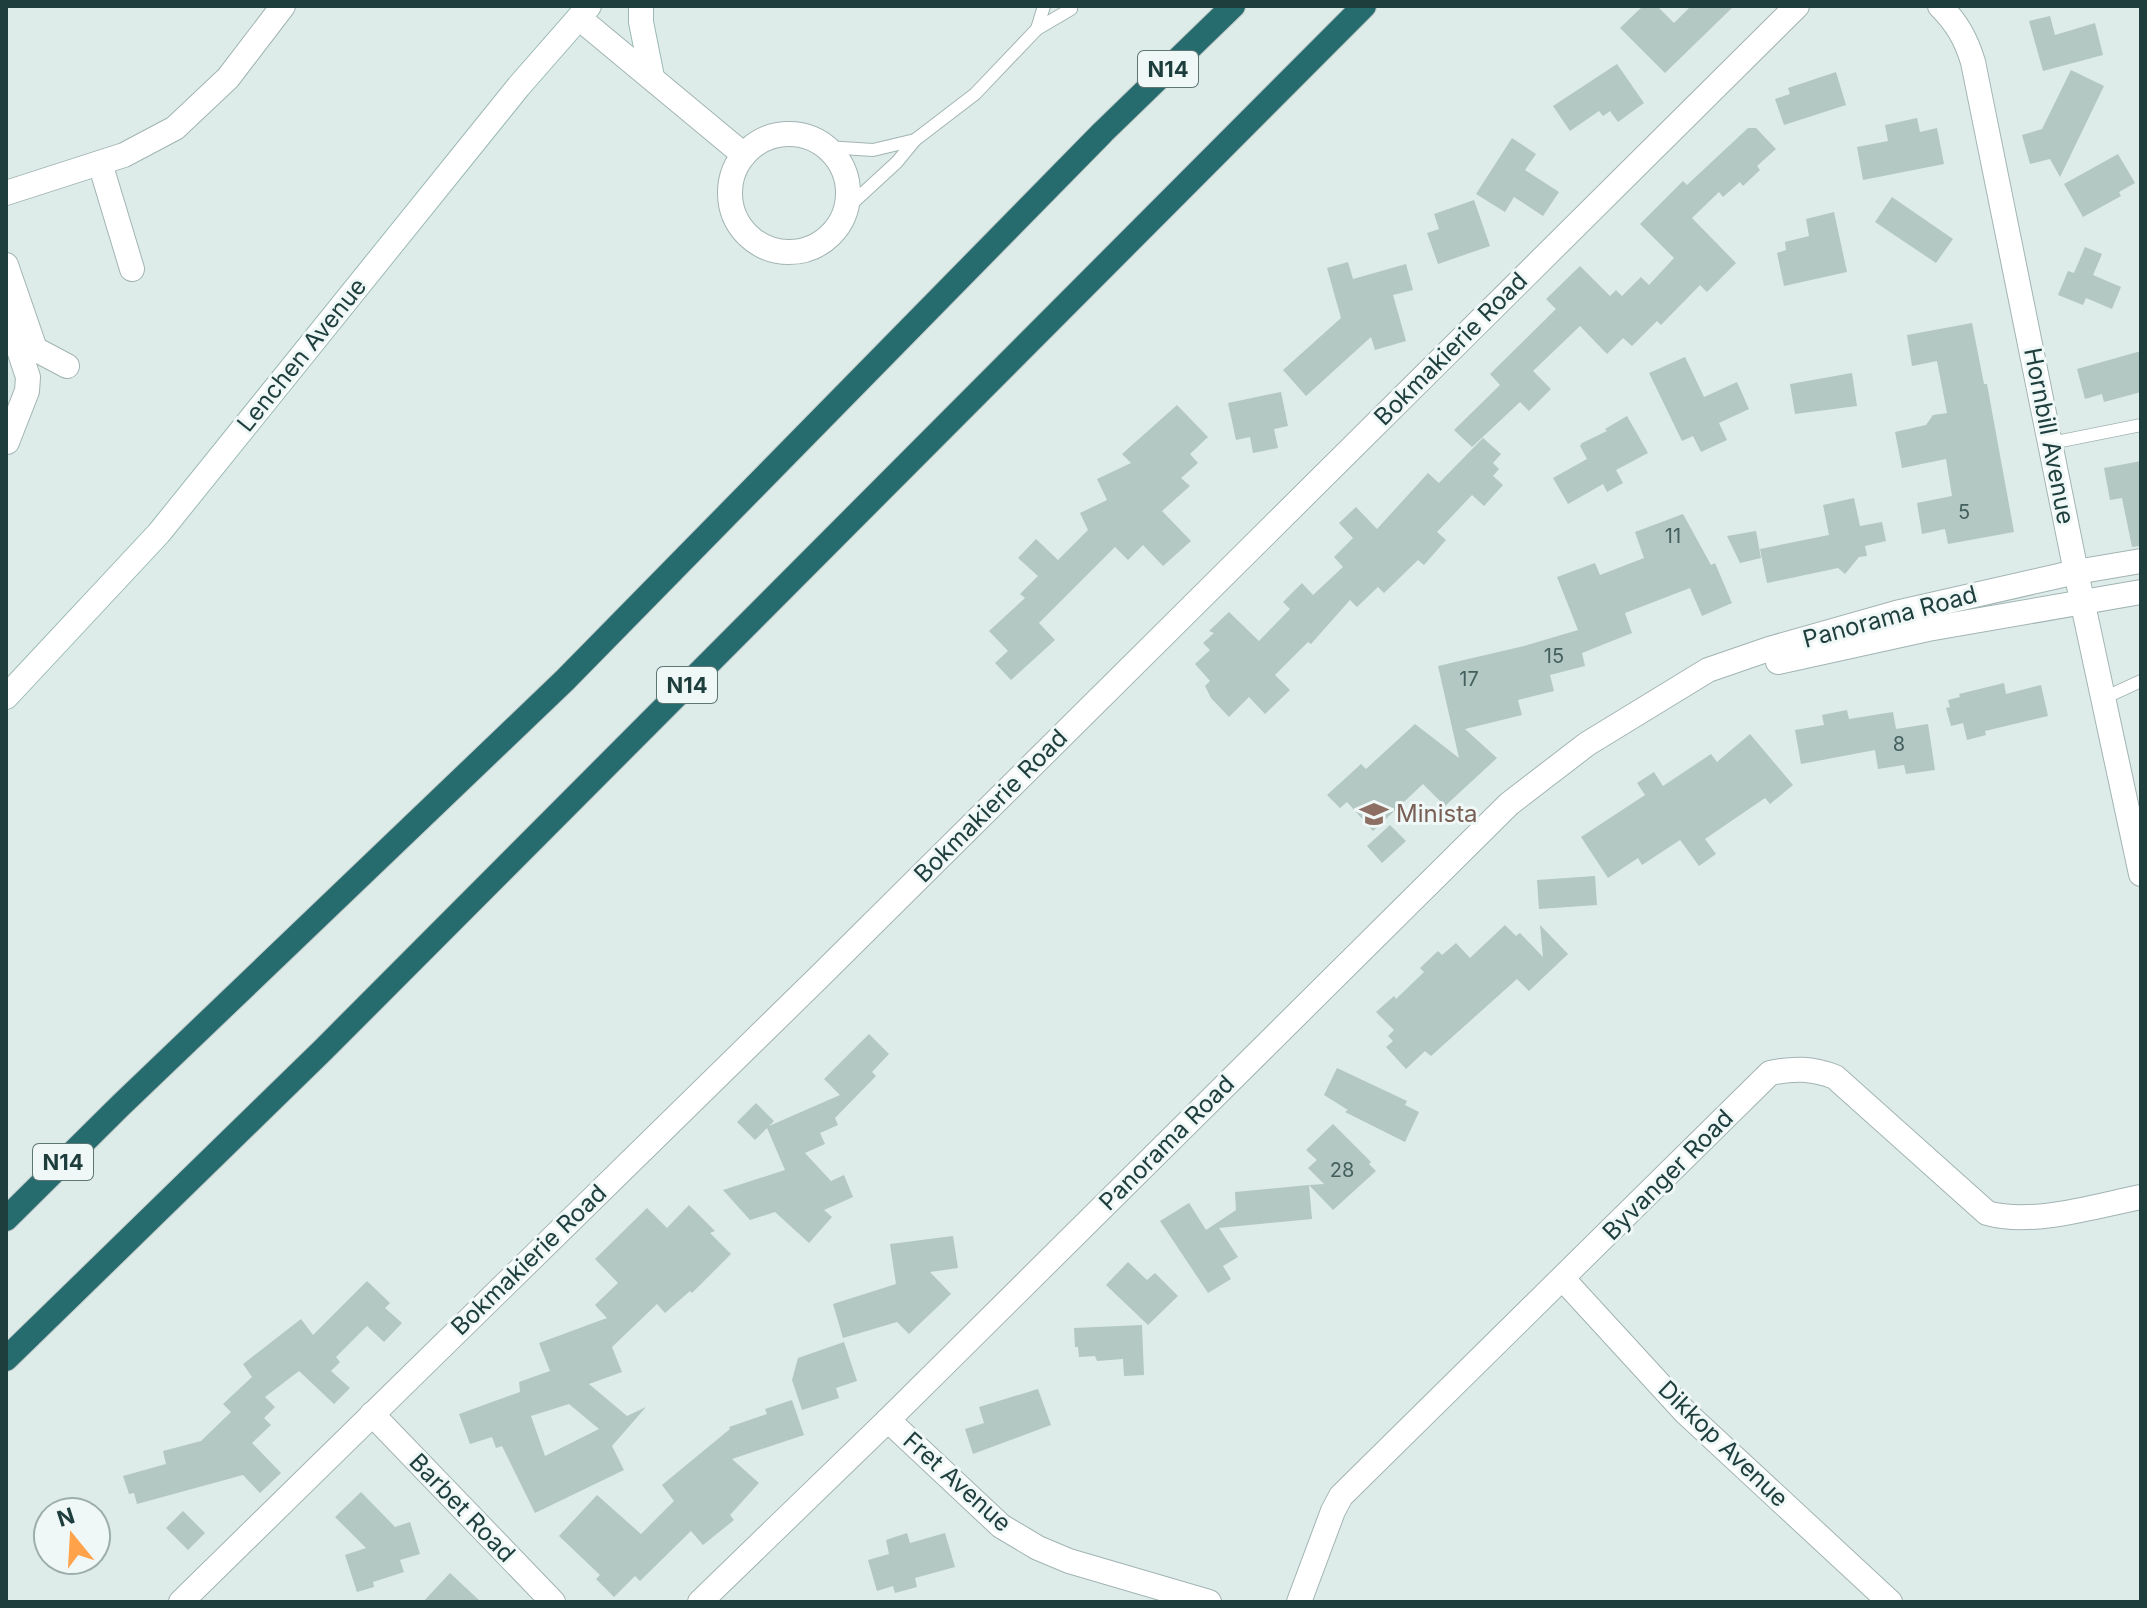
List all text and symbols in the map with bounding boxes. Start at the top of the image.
road number: N14 [1138,51,1198,87]
street label: Bokmakierie Road [1368,266,1533,431]
street label: Lenchen Avenue [231,272,372,437]
street label: Hornbill Avenue [2018,345,2081,527]
house number: 5 [1958,500,1970,524]
house number: 11 [1665,524,1681,548]
street label: Panorama Road [1800,579,1980,654]
house number: 15 [1544,644,1564,668]
road number: N14 [657,667,717,703]
house number: 17 [1459,667,1479,691]
street label: Bokmakierie Road [908,723,1073,888]
house number: 8 [1893,732,1905,756]
school or university icon: Minista [1359,799,1389,829]
place label: Minista [1396,799,1478,828]
street label: Panorama Road [1093,1069,1240,1216]
street label: Byvanger Road [1596,1103,1739,1246]
road number: N14 [33,1144,93,1180]
house number: 28 [1330,1158,1354,1182]
street label: Bokmakierie Road [445,1178,612,1341]
street label: Dikkop Avenue [1652,1374,1794,1513]
street label: Fret Avenue [897,1426,1017,1538]
street label: Barbet Road [403,1447,521,1568]
north arrow [32,1496,112,1576]
text: N [54,1502,78,1532]

